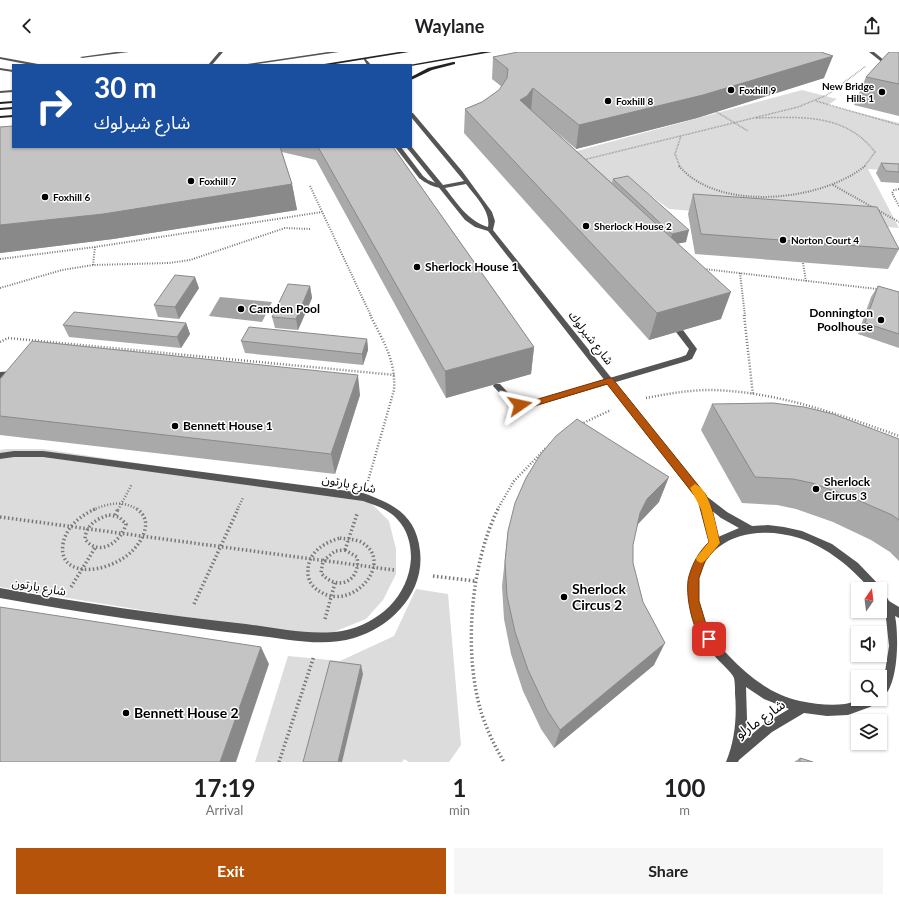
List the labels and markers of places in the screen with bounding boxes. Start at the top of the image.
place label: New Bridge Hills 1 [822,80,875,104]
place label: Foxhill 9 [739,84,777,96]
marker: Foxhill 9 [726,85,736,95]
marker: New Bridge Hills 1 [877,87,887,97]
place label: Foxhill 8 [616,95,654,107]
marker: Foxhill 8 [603,96,613,106]
place label: Foxhill 7 [199,175,237,187]
marker: Foxhill 7 [186,176,196,186]
place label: Foxhill 6 [53,191,91,203]
marker: Foxhill 6 [40,192,50,202]
place label: Sherlock House 2 [594,220,672,232]
marker: Sherlock House 2 [581,221,591,231]
place label: Norton Court 4 [791,234,859,246]
marker: Norton Court 4 [778,235,788,245]
place label: Sherlock House 1 [425,259,518,274]
marker: Sherlock House 1 [412,262,422,272]
place label: Camden Pool [249,301,320,316]
marker: Camden Pool [236,304,246,314]
place label: Donnington Poolhouse [809,305,874,334]
marker: Donnington Poolhouse [876,315,886,325]
place label: Bennett House 1 [183,418,273,433]
marker: Bennett House 1 [170,421,180,431]
place label: Sherlock Circus 3 [824,474,871,503]
marker: Sherlock Circus 3 [811,484,821,494]
place label: Sherlock Circus 2 [572,580,626,613]
marker: Sherlock Circus 2 [559,592,569,602]
pin [692,622,726,656]
place label: Bennett House 2 [134,704,239,721]
marker: Bennett House 2 [121,708,131,718]

